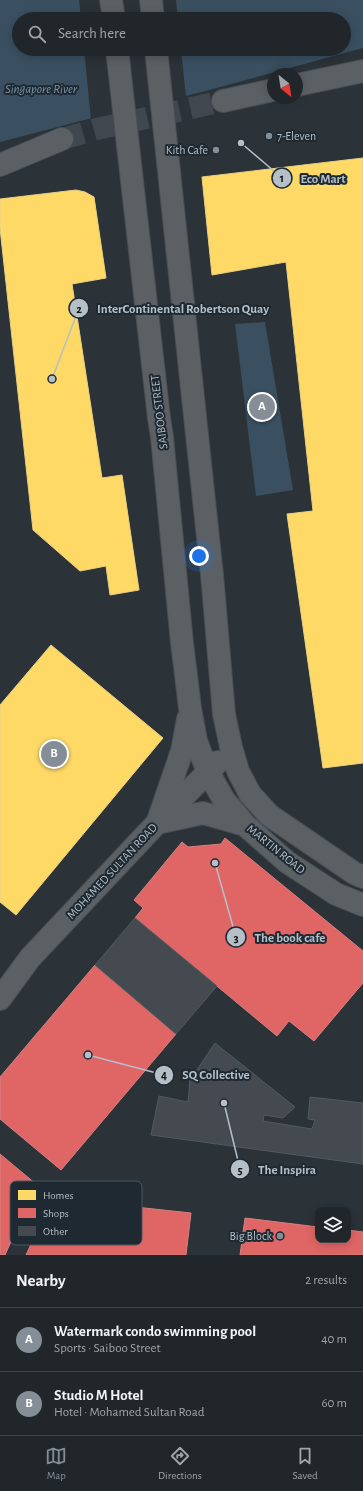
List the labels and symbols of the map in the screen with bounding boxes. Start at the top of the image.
north arrow [267,68,303,104]
water label: Singapore River [5,83,78,96]
place label: 7-Eleven [277,130,316,142]
marker: 7-Eleven [264,131,274,141]
place label: Kith Cafe [166,144,208,156]
marker: Kith Cafe [211,145,221,155]
callout: Eco Mart [272,166,353,191]
text: 1 [280,172,284,184]
text: Eco Mart [300,173,346,186]
callout: InterContinental Robertson Quay [69,296,277,321]
text: 2 [76,303,82,315]
text: InterContinental Robertson Quay [97,303,269,316]
street label: SAIBOO STREET [148,374,170,450]
pin: A [249,392,275,422]
your location [189,546,209,566]
pin: B [41,739,67,769]
street label: MOHAMED SULTAN ROAD [65,821,159,921]
street label: MARTIN ROAD [245,822,307,876]
callout: The book cafe [226,925,333,950]
text: 3 [233,932,239,944]
text: The book cafe [255,932,325,945]
callout: SQ Collective [154,1062,258,1087]
text: 4 [161,1069,167,1081]
text: SQ Collective [182,1069,250,1082]
callout: The Inspira [230,1157,324,1182]
text: 5 [237,1164,243,1176]
text: The Inspira [258,1164,316,1177]
legend [10,1181,142,1245]
text: Homes [43,1190,74,1201]
text: Shops [43,1208,69,1219]
text: Other [43,1226,68,1237]
place label: Big Block [229,1230,273,1242]
marker: Big Block [275,1231,285,1241]

